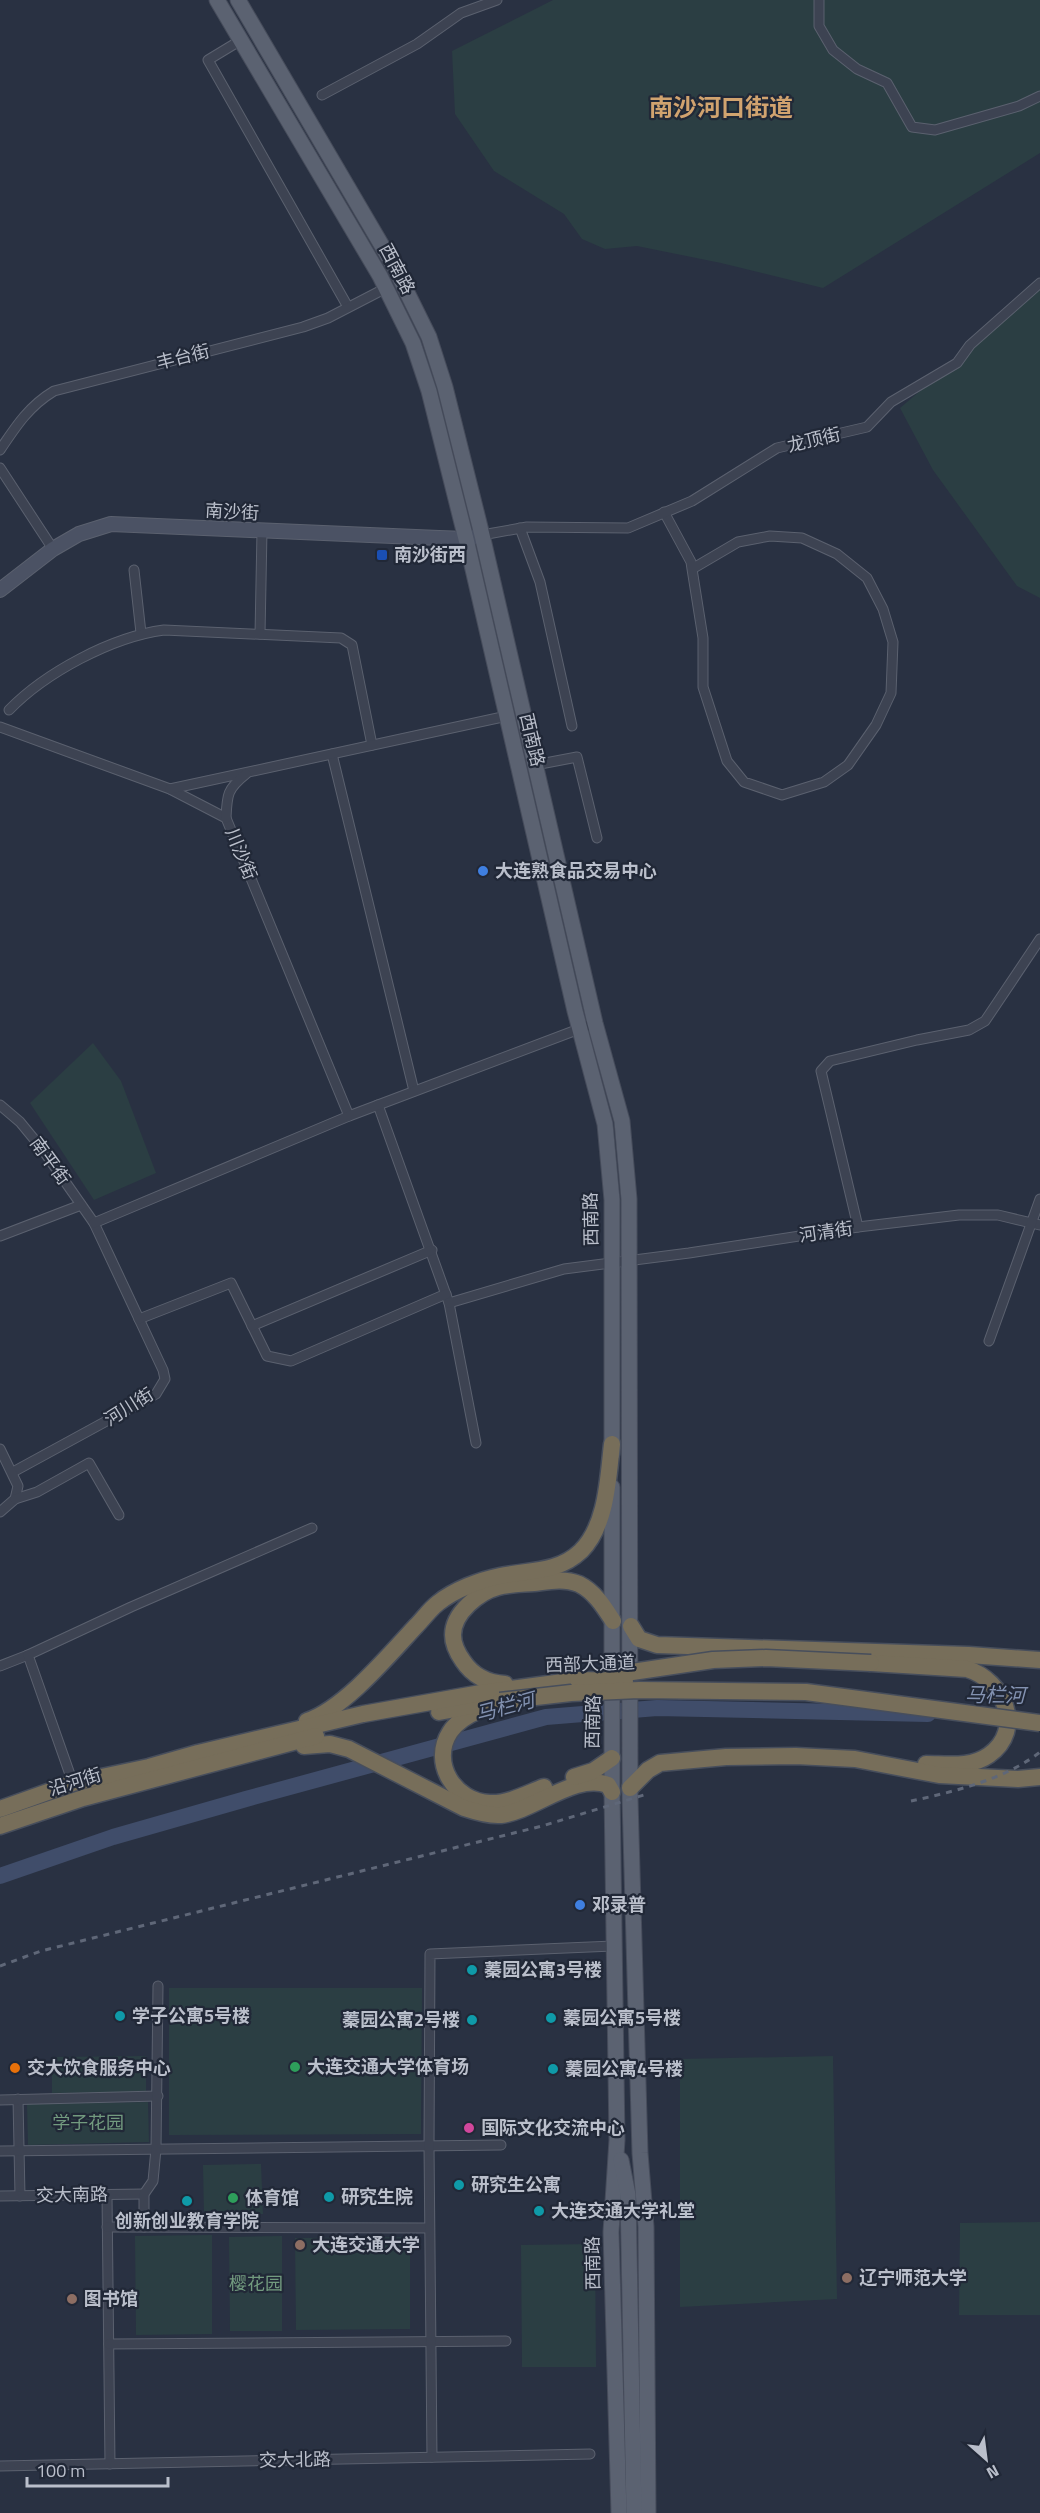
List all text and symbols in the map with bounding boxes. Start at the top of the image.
district label: 南沙河口街道 [649,89,793,125]
street label: 西南路 [373,239,422,299]
street label: 丰台街 [153,337,212,376]
street label: 龙顶街 [785,420,843,459]
street label: 南沙街 [204,497,260,526]
place label: 南沙街西 [394,541,466,568]
marker: 南沙街西 [375,548,389,562]
street label: 西南路 [513,711,552,769]
street label: 川沙街 [219,824,264,884]
place label: 大连熟食品交易中心 [495,857,657,884]
marker: 大连熟食品交易中心 [476,864,490,878]
street label: 南平街 [24,1131,77,1190]
street label: 西南路 [577,1192,604,1246]
street label: 河清街 [797,1214,855,1249]
street label: 河川街 [99,1381,159,1432]
street label: 西部大通道 [545,1648,635,1679]
water label: 马栏河 [965,1678,1029,1711]
water label: 马栏河 [472,1683,542,1729]
street label: 西南路 [579,1695,606,1749]
street label: 沿河街 [45,1761,105,1802]
place label: 邓录普 [592,1891,646,1918]
marker: 邓录普 [573,1898,587,1912]
place label: 蓁园公寓3号楼 [484,1956,602,1983]
marker: 蓁园公寓3号楼 [465,1963,479,1977]
place label: 学子公寓5号楼 [132,2002,250,2029]
place label: 蓁园公寓5号楼 [563,2004,681,2031]
place label: 蓁园公寓2号楼 [342,2006,460,2033]
marker: 学子公寓5号楼 [113,2009,127,2023]
marker: 蓁园公寓5号楼 [544,2011,558,2025]
marker: 蓁园公寓2号楼 [465,2013,479,2027]
place label: 大连交通大学体育场 [307,2053,469,2080]
place label: 交大饮食服务中心 [27,2054,171,2081]
place label: 蓁园公寓4号楼 [565,2055,683,2082]
marker: 大连交通大学体育场 [288,2060,302,2074]
marker: 交大饮食服务中心 [8,2061,22,2075]
marker: 蓁园公寓4号楼 [546,2062,560,2076]
park label: 学子花园 [52,2109,124,2136]
place label: 国际文化交流中心 [481,2114,625,2141]
marker: 国际文化交流中心 [462,2121,476,2135]
place label: 研究生公寓 [471,2171,561,2198]
marker: 研究生公寓 [452,2178,466,2192]
street label: 交大南路 [36,2180,108,2209]
place label: 研究生院 [341,2183,413,2210]
place label: 体育馆 [245,2184,299,2211]
marker: 研究生院 [322,2190,336,2204]
marker: 体育馆 [226,2191,240,2205]
marker: 创新创业教育学院 [180,2194,194,2208]
place label: 大连交通大学礼堂 [551,2197,695,2224]
marker: 大连交通大学礼堂 [532,2204,546,2218]
place label: 创新创业教育学院 [115,2207,259,2234]
place label: 大连交通大学 [312,2231,420,2258]
street label: 西南路 [579,2236,606,2290]
marker: 大连交通大学 [293,2238,307,2252]
place label: 辽宁师范大学 [859,2264,967,2291]
park label: 樱花园 [229,2270,283,2297]
marker: 辽宁师范大学 [840,2271,854,2285]
place label: 图书馆 [84,2285,138,2312]
marker: 图书馆 [65,2292,79,2306]
north arrow [956,2429,1016,2489]
street label: 交大北路 [259,2445,331,2474]
scale bar [27,2450,168,2488]
text: 100 m [36,2457,85,2484]
text: N [983,2459,1004,2485]

